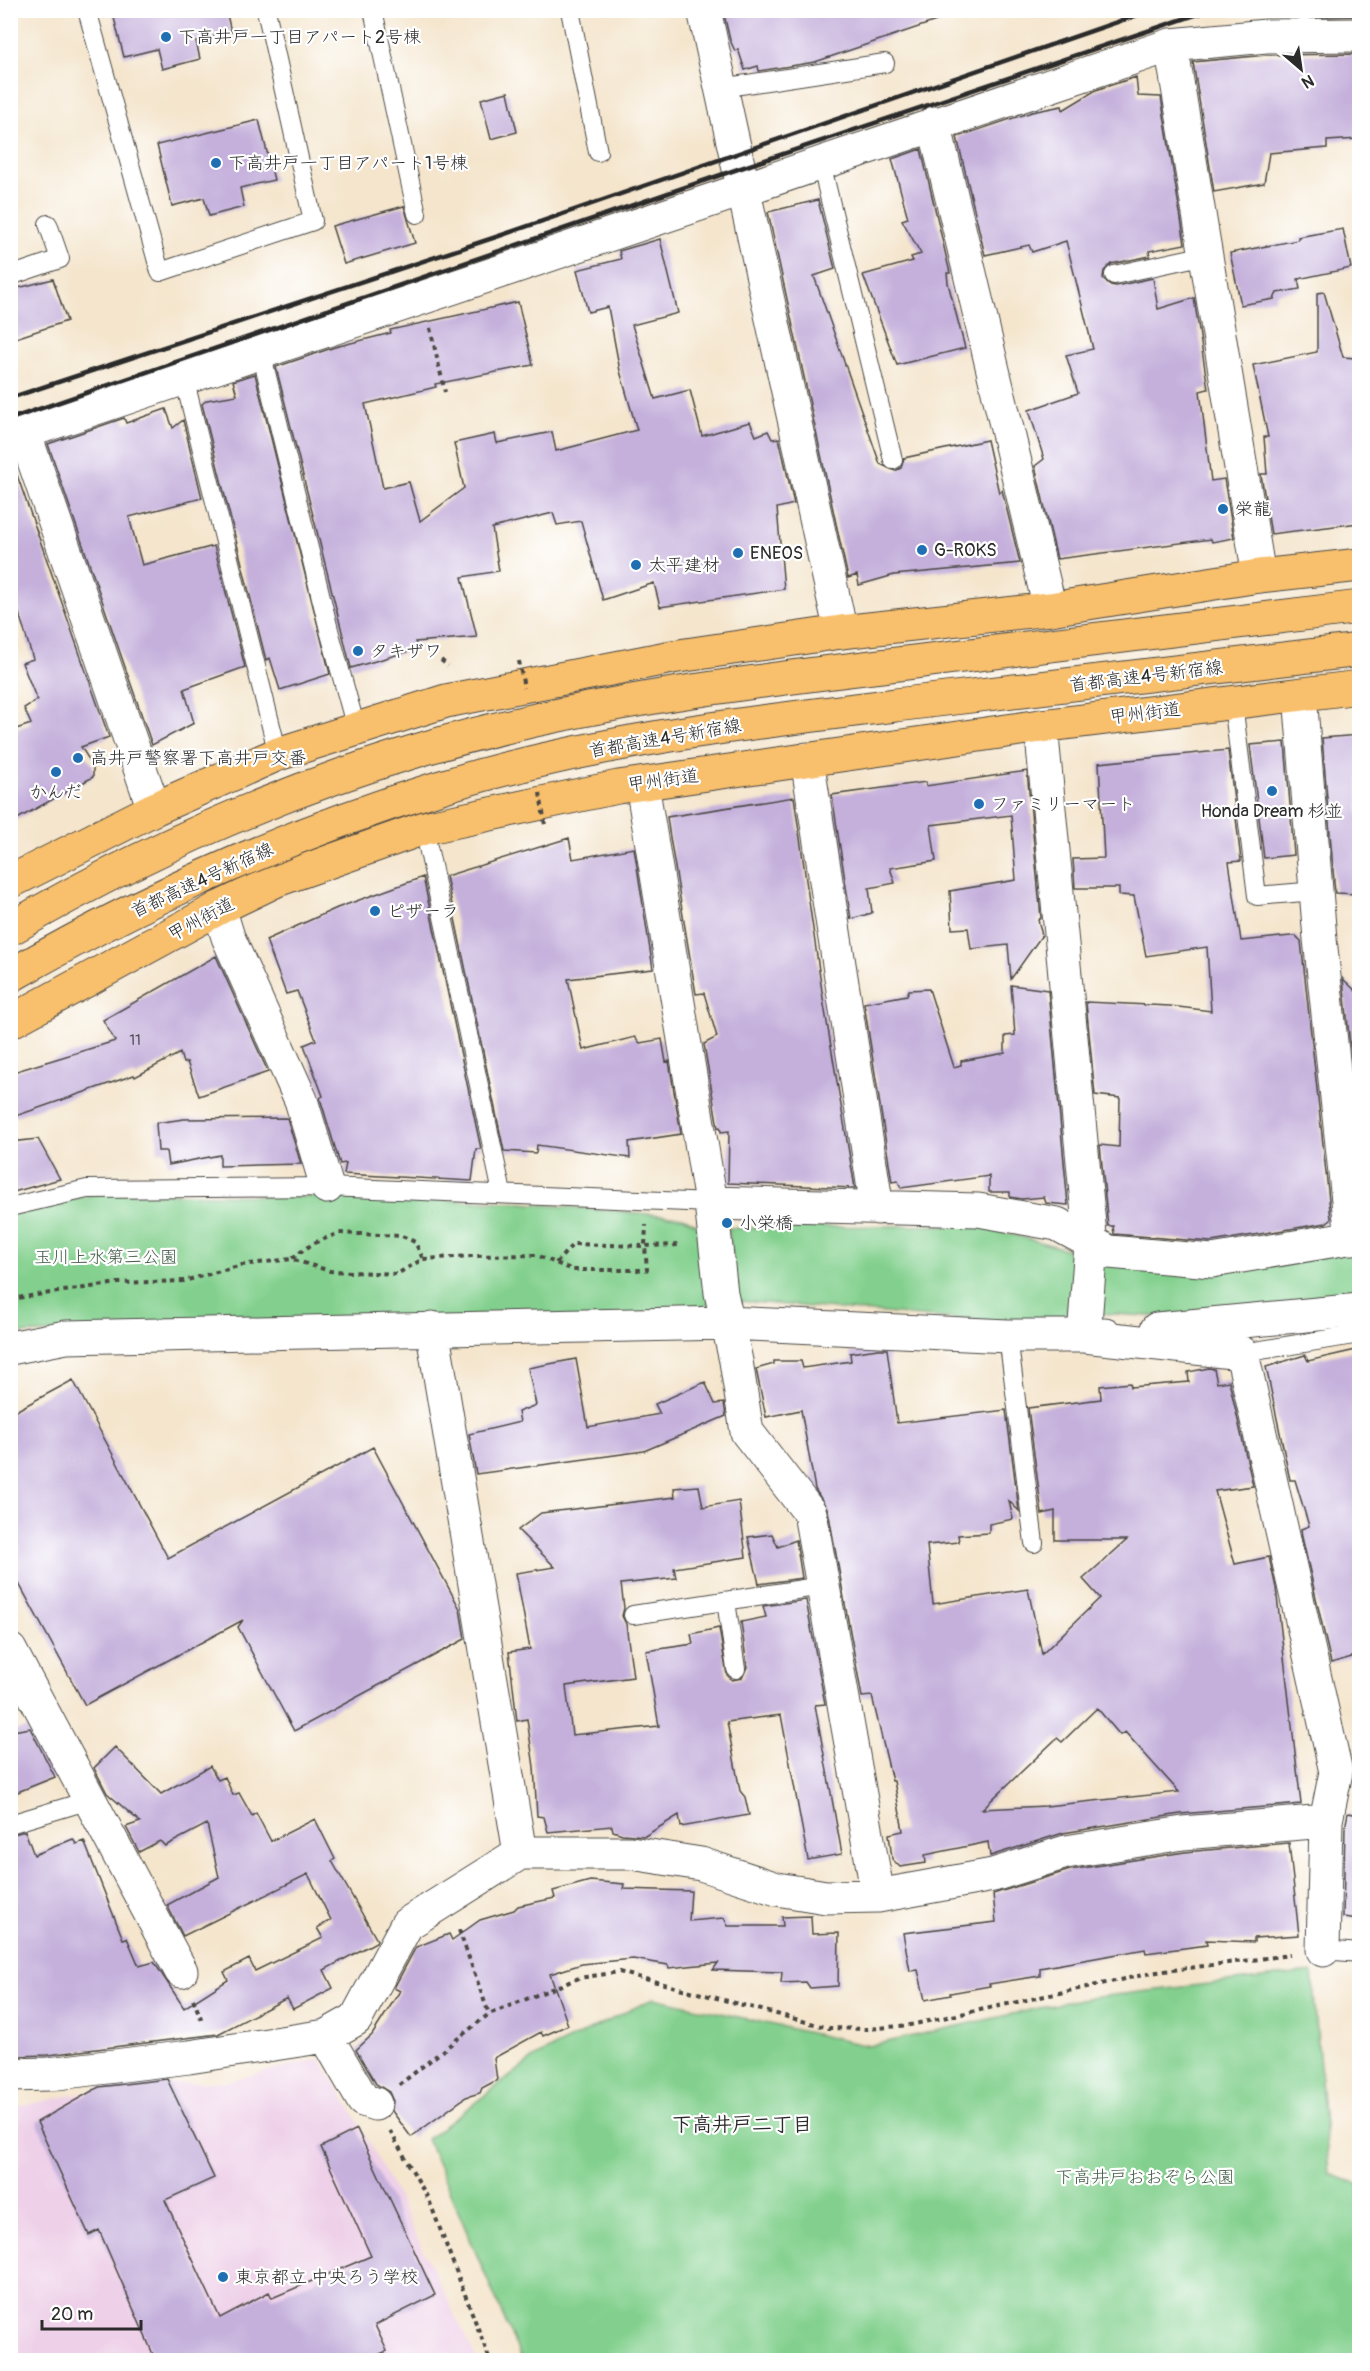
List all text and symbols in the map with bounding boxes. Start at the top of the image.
place label: 下高井戸一丁目アパート2号棟 [178,26,421,49]
marker: 下高井戸一丁目アパート2号棟 [159,30,173,44]
north arrow [1271,39,1331,99]
text: N [1298,70,1317,93]
place label: 下高井戸一丁目アパート1号棟 [228,152,468,175]
marker: 下高井戸一丁目アパート1号棟 [209,156,223,170]
place label: 栄龍 [1235,498,1271,521]
marker: 栄龍 [1216,502,1230,516]
place label: G-ROKS [934,539,997,562]
place label: ENEOS [750,542,803,565]
marker: G-ROKS [915,543,929,557]
marker: ENEOS [731,546,745,560]
place label: 太平建材 [648,554,720,577]
marker: 太平建材 [629,558,643,572]
place label: タキザワ [370,640,442,663]
marker: タキザワ [351,644,365,658]
street label: 首都高速4号新宿線 [1068,656,1224,697]
street label: 甲州街道 [1108,698,1182,729]
street label: 首都高速4号新宿線 [587,714,743,763]
place label: 高井戸警察署下高井戸交番 [90,747,306,770]
marker: 高井戸警察署下高井戸交番 [71,751,85,765]
street label: 甲州街道 [626,764,700,797]
marker: かんだ [49,765,63,779]
place label: かんだ [29,781,83,804]
marker: Honda Dream 杉並 [1265,784,1279,798]
place label: ファミリーマート [991,793,1135,816]
marker: ファミリーマート [972,797,986,811]
place label: Honda Dream 杉並 [1201,800,1343,823]
street label: 首都高速4号新宿線 [127,837,277,924]
street label: 甲州街道 [164,892,238,946]
place label: ピザーラ [387,900,459,923]
marker: ピザーラ [368,904,382,918]
house number: 11 [129,1031,141,1050]
place label: 小栄橋 [739,1212,793,1235]
marker: 小栄橋 [720,1216,734,1230]
park label: 玉川上水第三公園 [34,1246,178,1269]
district label: 下高井戸二丁目 [672,2112,812,2137]
park label: 下高井戸おおぞら公園 [1055,2166,1235,2189]
place label: 東京都立 中央ろう学校 [235,2266,419,2289]
marker: 東京都立 中央ろう学校 [216,2270,230,2284]
scale bar [42,2293,141,2331]
text: 20 m [51,2303,93,2326]

